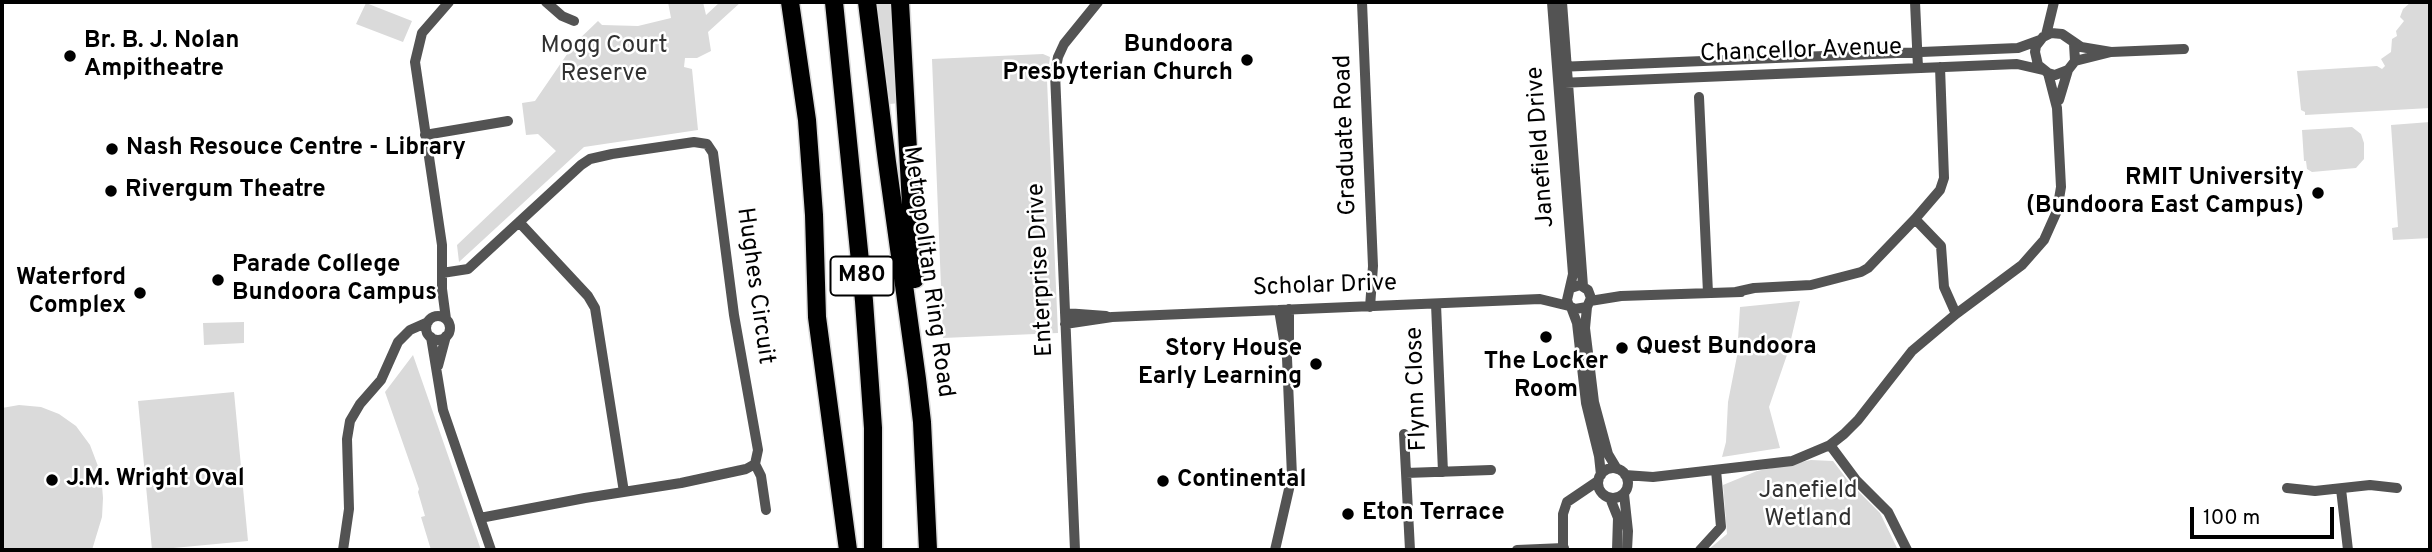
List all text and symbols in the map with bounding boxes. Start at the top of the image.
place label: Br. B. J. Nolan Ampitheatre [84,28,239,84]
place label: Bundoora Presbyterian Church [1002,32,1233,88]
park label: Mogg Court Reserve [540,33,668,89]
street label: Chancellor Avenue [1699,34,1903,70]
marker: Br. B. J. Nolan Ampitheatre [62,48,78,64]
marker: Bundoora Presbyterian Church [1239,52,1255,68]
street label: Graduate Road [1330,54,1364,216]
street label: Janefield Drive [1522,65,1562,229]
place label: Nash Resouce Centre - Library [126,135,466,163]
marker: Nash Resouce Centre - Library [104,141,120,157]
street label: Metropolitan Ring Road [895,145,959,399]
place label: RMIT University (Bundoora East Campus) [2026,165,2304,221]
place label: Rivergum Theatre [125,177,326,205]
street label: Enterprise Drive [1023,182,1061,358]
marker: Rivergum Theatre [103,183,119,199]
marker: RMIT University (Bundoora East Campus) [2310,185,2326,201]
street label: Hughes Circuit [729,206,779,366]
place label: Parade College Bundoora Campus [232,252,437,308]
road number: M80 [830,256,894,296]
place label: Waterford Complex [16,265,126,321]
street label: Scholar Drive [1252,270,1398,304]
marker: Parade College Bundoora Campus [210,272,226,288]
marker: Waterford Complex [132,285,148,301]
street label: Flynn Close [1401,326,1435,452]
marker: The Locker Room [1538,329,1554,345]
place label: Quest Bundoora [1636,334,1817,362]
place label: Story House Early Learning [1138,336,1302,392]
marker: Quest Bundoora [1614,340,1630,356]
place label: The Locker Room [1484,349,1608,405]
marker: Story House Early Learning [1308,356,1324,372]
place label: J.M. Wright Oval [66,466,245,494]
place label: Continental [1177,467,1306,495]
marker: J.M. Wright Oval [44,472,60,488]
marker: Continental [1155,473,1171,489]
park label: Janefield Wetland [1758,478,1858,534]
scale bar [2194,492,2338,536]
place label: Eton Terrace [1362,500,1505,528]
text: 100 m [2203,505,2260,532]
marker: Eton Terrace [1340,506,1356,522]

